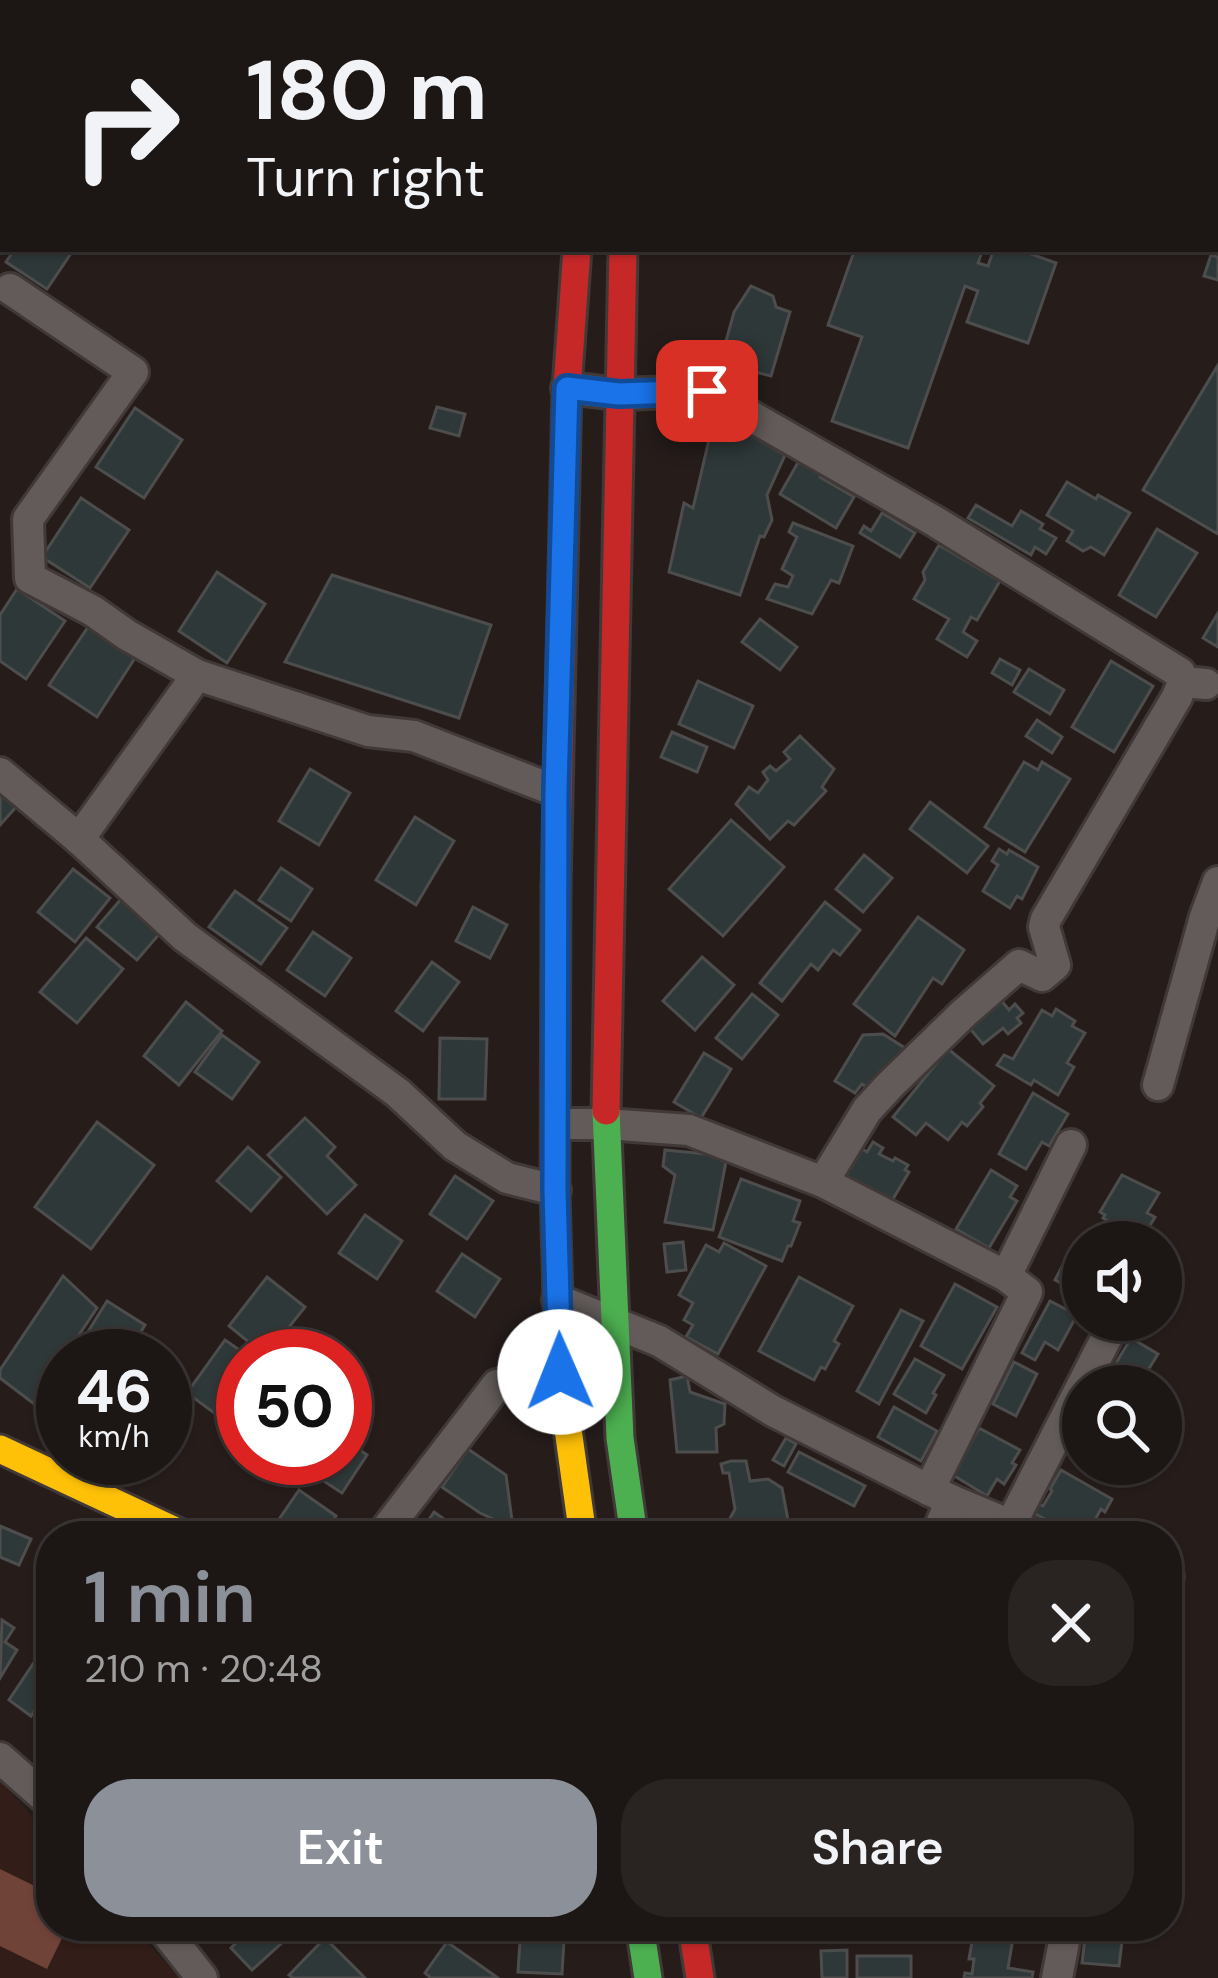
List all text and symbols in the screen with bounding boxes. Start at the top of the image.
text: 180 m [246,36,488,145]
icon: right [48,48,204,204]
text: Turn right [246,142,485,213]
pin [656,340,758,442]
icon: arrive [674,358,740,424]
map controls [1062,1221,1182,1485]
button: sound [1062,1221,1182,1341]
position arrow [497,1309,623,1435]
speed limit sign: 50 [216,1329,372,1485]
text: 46 [75,1352,153,1431]
button: search [1062,1365,1182,1485]
text: km/h [79,1417,149,1456]
text: 1 min [84,1551,256,1644]
button: close [1008,1560,1134,1686]
text: 210 m · 20:48 [84,1643,323,1694]
button: Exit [84,1779,597,1917]
button: Share [621,1779,1134,1917]

